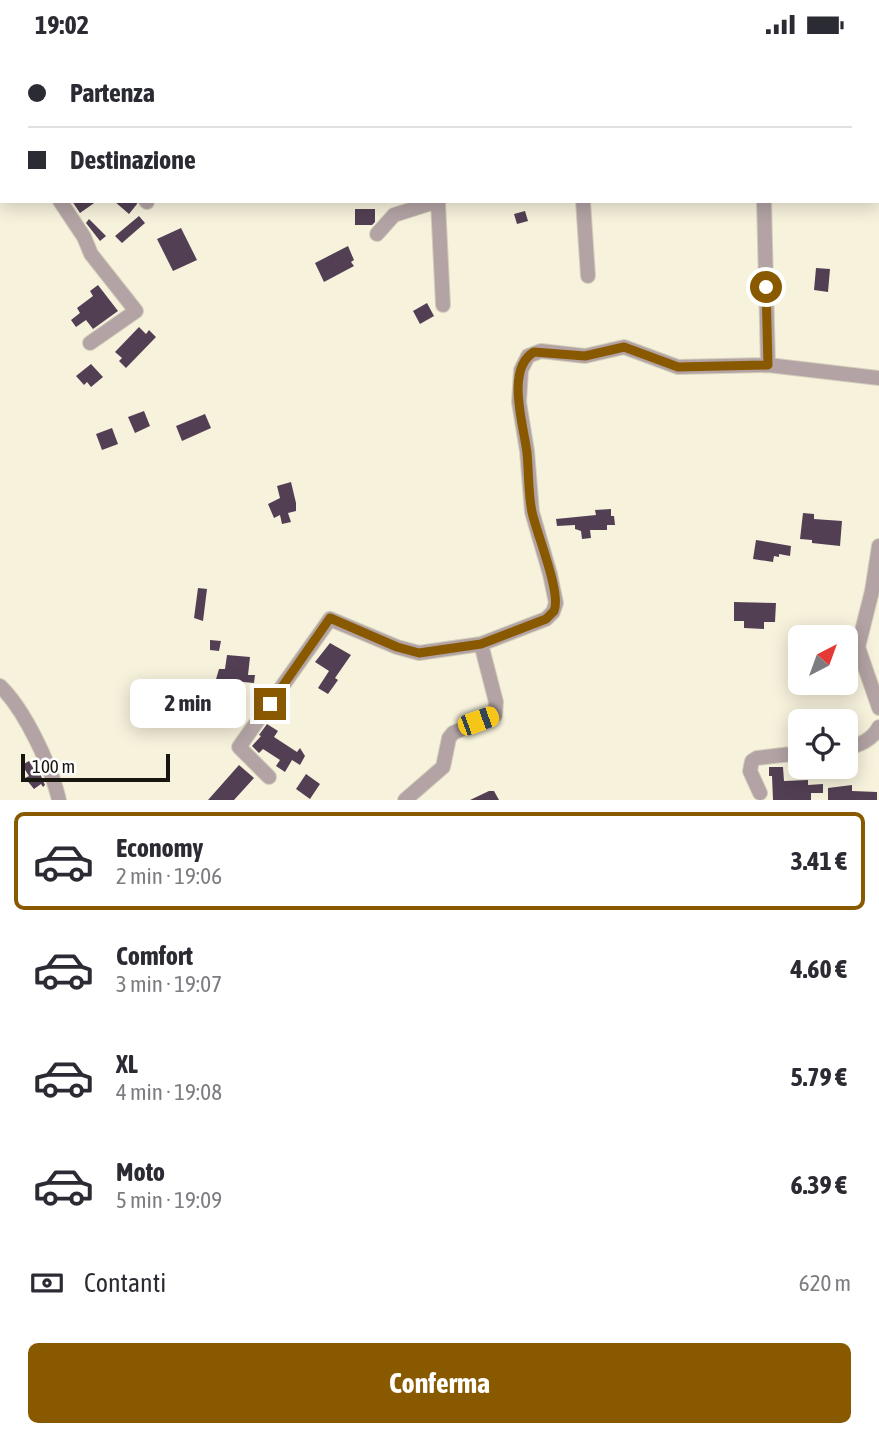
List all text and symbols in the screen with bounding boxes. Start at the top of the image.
text: 19:02 [35,10,89,40]
text: Partenza [70,78,155,108]
text: Destinazione [70,145,196,175]
route start [750,271,782,303]
north arrow [788,625,858,695]
map controls [788,625,858,779]
callout: 2 min [130,679,246,729]
route end [254,688,286,720]
text: 2 min [165,690,211,716]
car [455,704,502,738]
button: locate [788,709,858,779]
scale bar [21,751,170,783]
text: 100 m [32,755,75,777]
icon: car [32,830,95,893]
text: Economy [116,833,203,863]
text: 3.41 € [790,846,847,876]
text: 2 min · 19:06 [116,863,222,889]
icon: car [32,938,95,1001]
text: Comfort [116,941,193,971]
text: 4.60 € [790,954,847,984]
text: 3 min · 19:07 [116,971,222,997]
icon: car [32,1046,95,1109]
text: XL [116,1049,138,1079]
text: 5.79 € [790,1062,847,1092]
text: 4 min · 19:08 [116,1079,222,1105]
icon: car [32,1154,95,1217]
text: Moto [116,1157,165,1187]
text: 6.39 € [790,1170,847,1200]
text: 5 min · 19:09 [116,1187,222,1213]
icon: cash [28,1264,66,1302]
text: Contanti [84,1268,166,1298]
text: 620 m [799,1270,851,1296]
button: Conferma [28,1343,851,1423]

